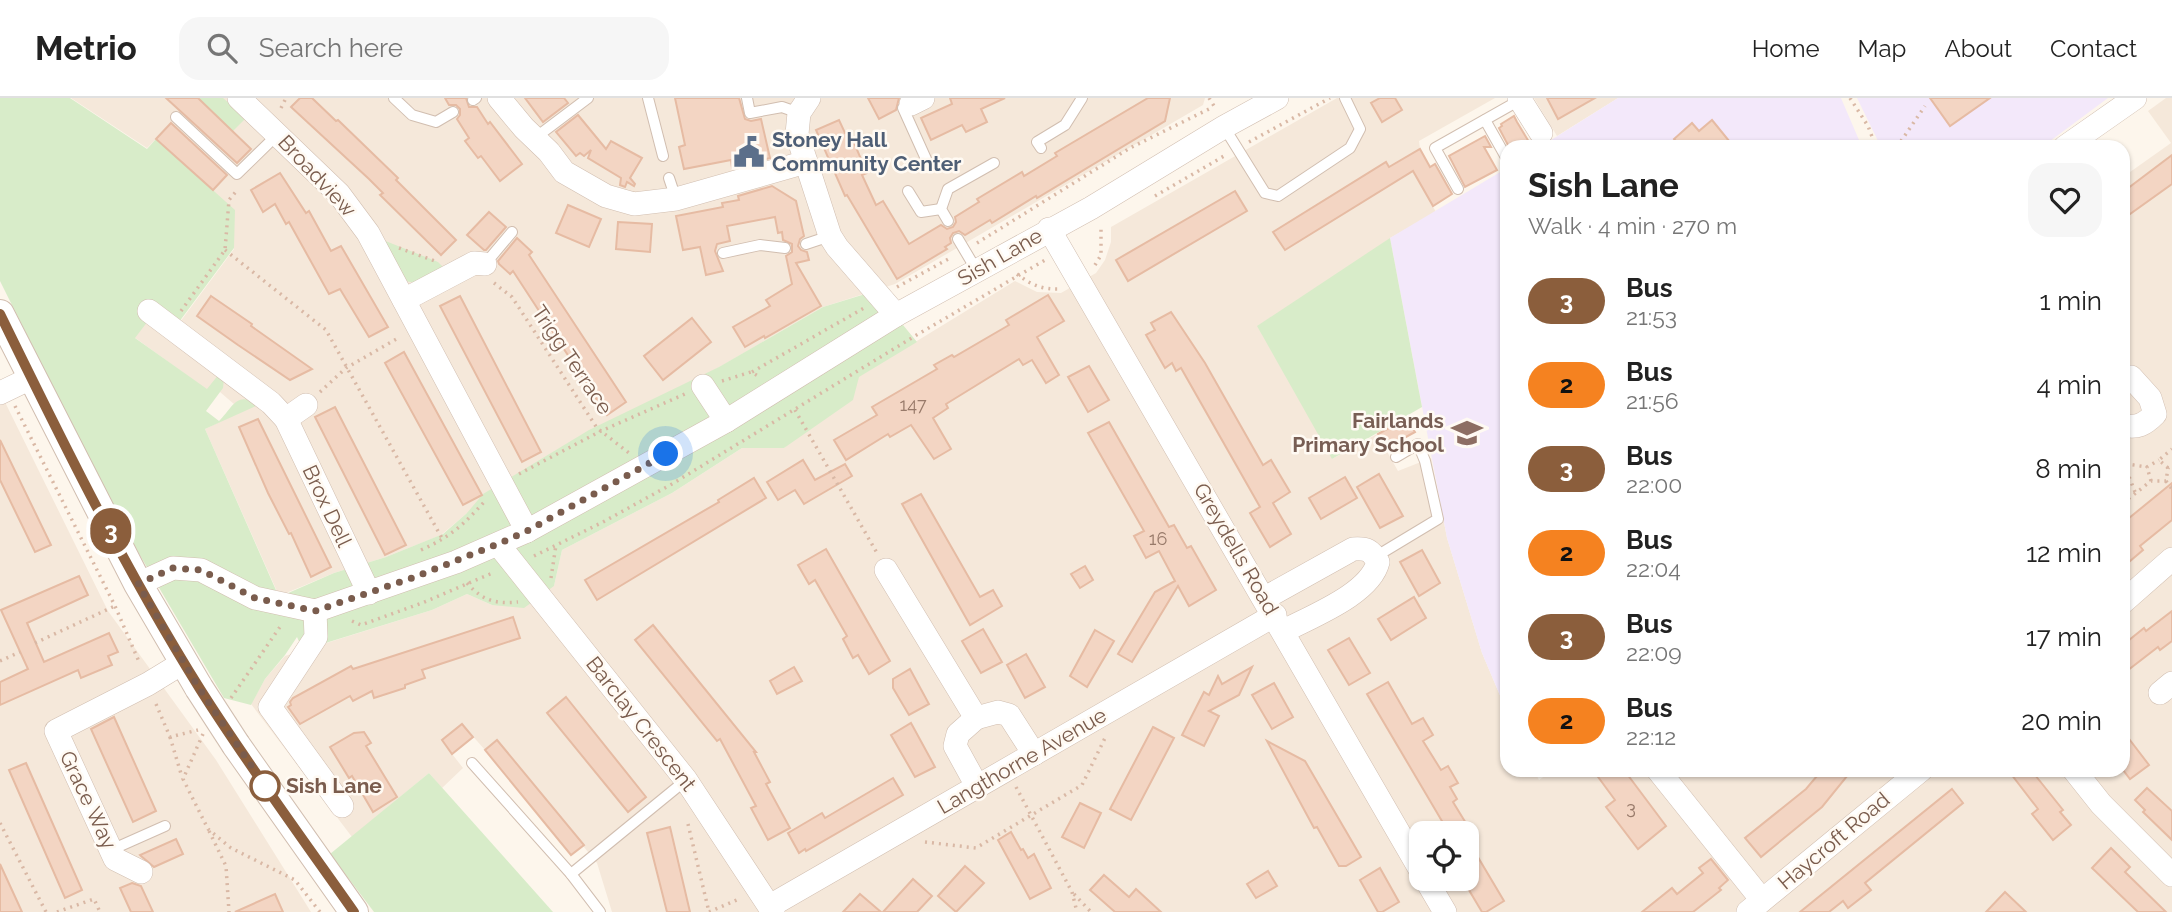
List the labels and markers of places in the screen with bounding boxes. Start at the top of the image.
place label: Stoney Hall Community Center [772,127,961,176]
public building icon: Stoney Hall Community Center [732,135,766,169]
place label: Fairlands Primary School [1292,408,1444,457]
school or university icon: Fairlands Primary School [1450,416,1484,450]
marker: Sish Lane [250,771,280,801]
place label: Sish Lane [286,773,382,798]

